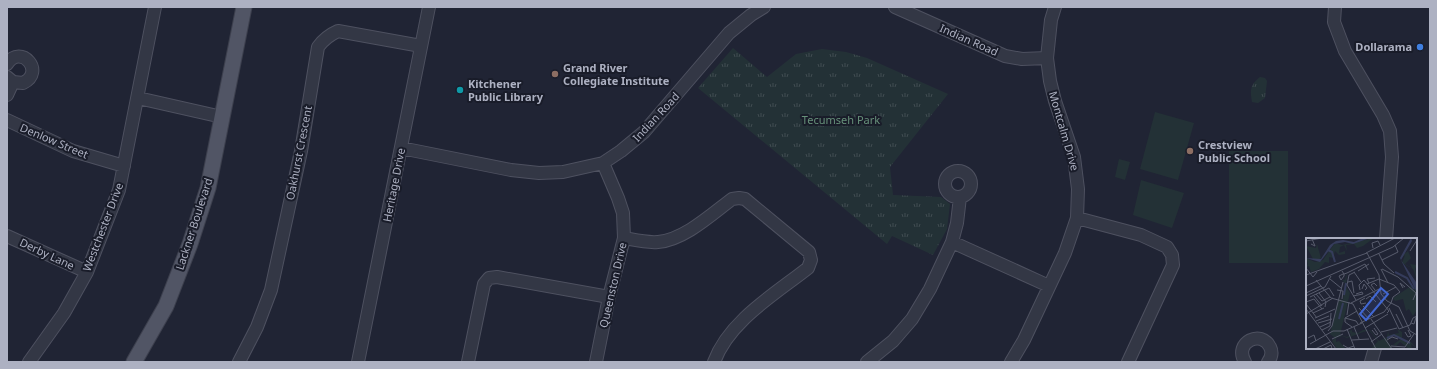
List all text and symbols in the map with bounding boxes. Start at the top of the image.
street label: Indian Road [938,20,1001,59]
place label: Dollarama [1355,39,1412,54]
marker: Dollarama [1415,42,1425,52]
place label: Grand River Collegiate Institute [563,60,670,88]
marker: Grand River Collegiate Institute [550,69,560,79]
place label: Kitchener Public Library [468,76,544,104]
marker: Kitchener Public Library [455,85,465,95]
street label: Indian Road [629,89,682,145]
street label: Montcalm Drive [1046,89,1083,172]
street label: Oakhurst Crescent [282,104,315,201]
park label: Tecumseh Park [802,112,880,127]
street label: Denlow Street [18,119,91,162]
place label: Crestview Public School [1198,137,1270,165]
marker: Crestview Public School [1185,146,1195,156]
street label: Heritage Drive [379,147,408,223]
street label: Lackner Boulevard [172,176,215,272]
street label: Westchester Drive [79,180,126,273]
street label: Derby Lane [17,234,77,273]
inset map [1306,238,1417,349]
street label: Queenston Drive [595,241,630,329]

